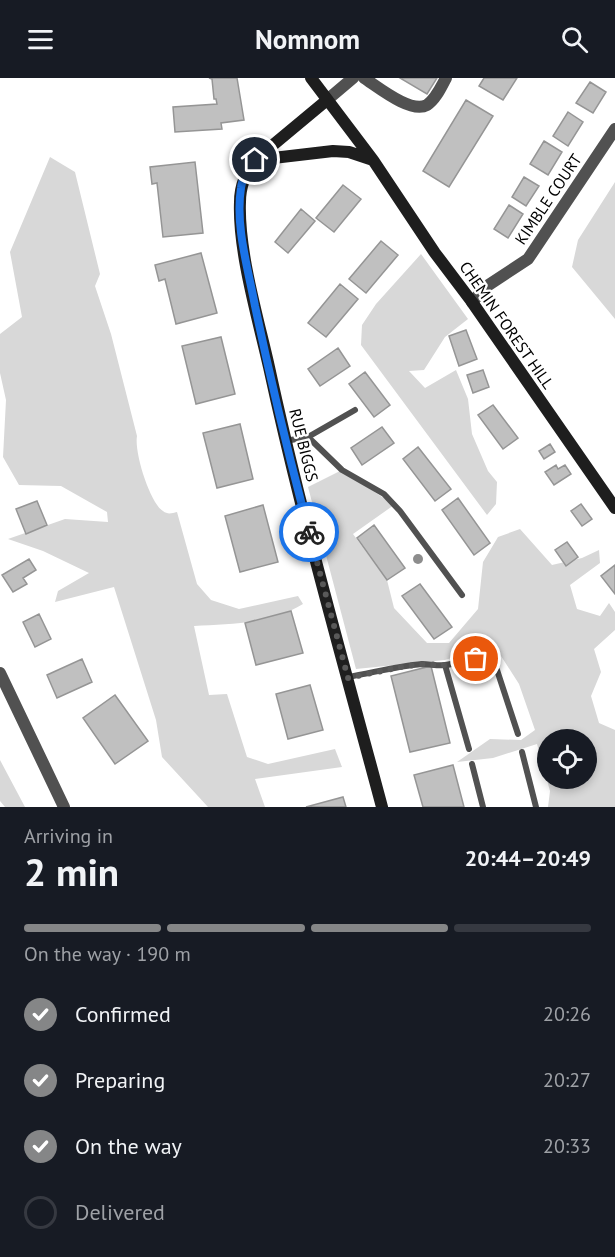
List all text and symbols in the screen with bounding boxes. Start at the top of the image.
text: Nomnom [255,22,360,56]
icon: menu [24,23,57,56]
icon: search [558,23,591,56]
pin [229,134,280,185]
icon: home [238,143,271,176]
street label: KIMBLE COURT [510,150,586,248]
street label: CHEMIN FOREST HILL [455,257,559,393]
street label: RUE BIGGS [285,406,323,484]
courier [279,502,339,562]
icon: bike [293,516,326,549]
pin [450,633,501,684]
icon: bag [459,642,492,675]
map controls [537,729,597,789]
button: locate [537,729,597,789]
text: Arriving in [24,823,113,849]
text: 20:44–20:49 [465,844,591,872]
text: 2 min [24,846,119,897]
text: On the way · 190 m [24,941,191,967]
icon: check [24,998,57,1031]
text: Confirmed [75,1000,171,1028]
text: 20:26 [543,1001,591,1027]
icon: check [24,1064,57,1097]
text: Preparing [75,1066,165,1094]
text: 20:27 [543,1067,591,1093]
icon: check [24,1130,57,1163]
text: On the way [75,1132,182,1160]
text: 20:33 [543,1133,591,1159]
text: Delivered [75,1198,165,1226]

